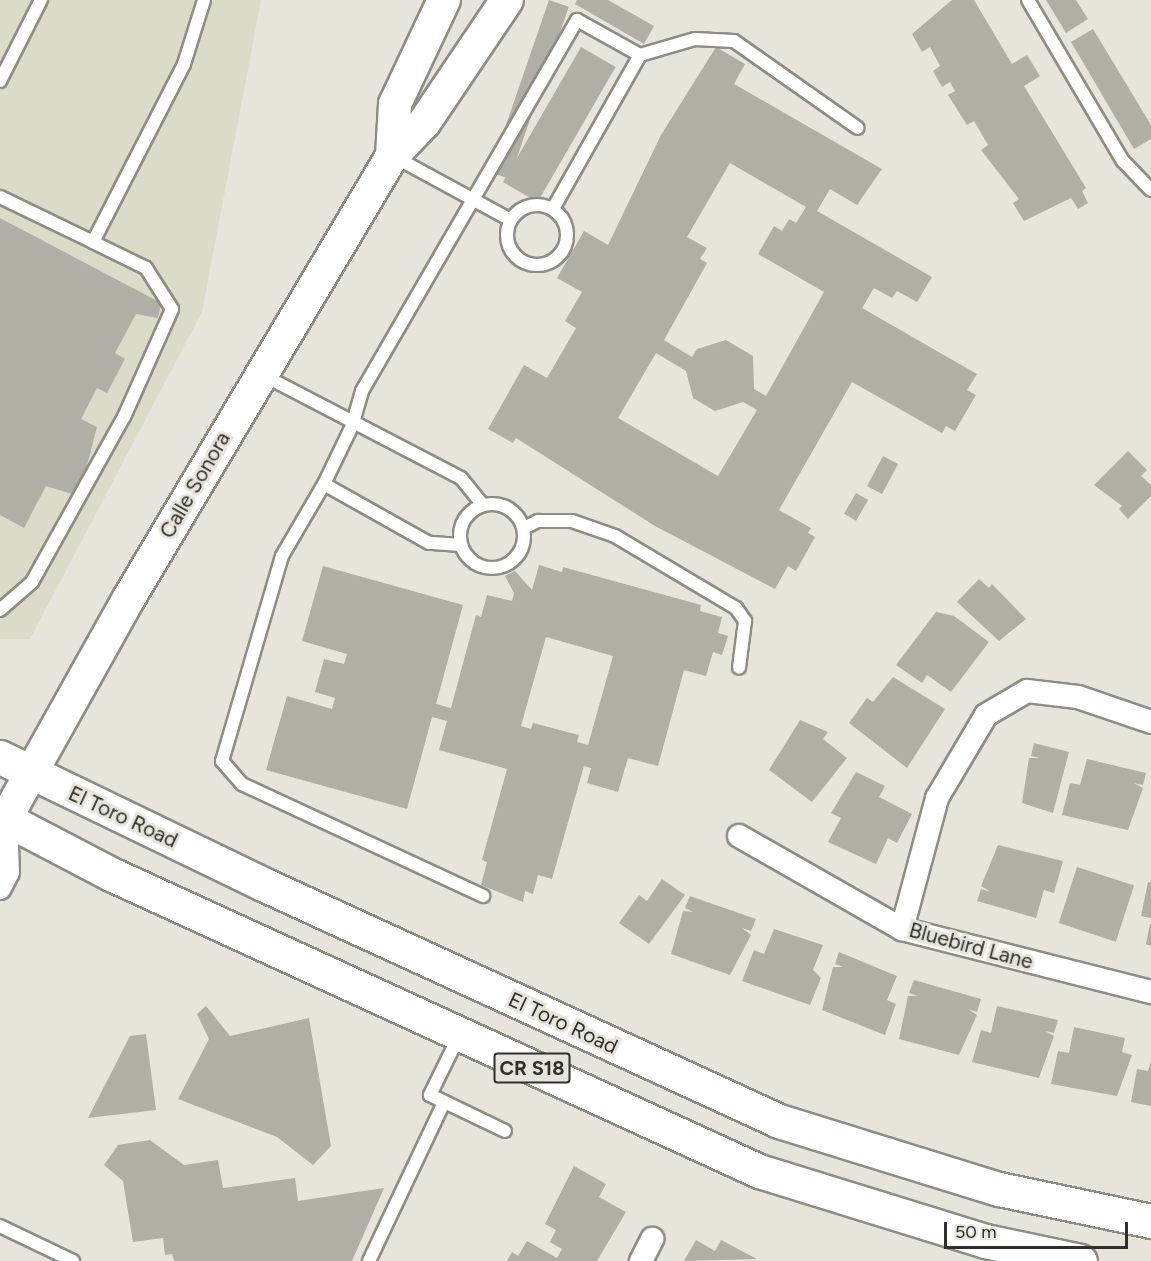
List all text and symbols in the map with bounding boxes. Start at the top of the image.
street label: Calle Sonora [154,427,236,543]
street label: El Toro Road [64,781,182,853]
street label: Bluebird Lane [906,917,1036,975]
street label: El Toro Road [504,987,622,1059]
road number: CR S18 [493,1051,571,1085]
scale bar [947,1210,1132,1248]
text: 50 m [955,1221,997,1243]

